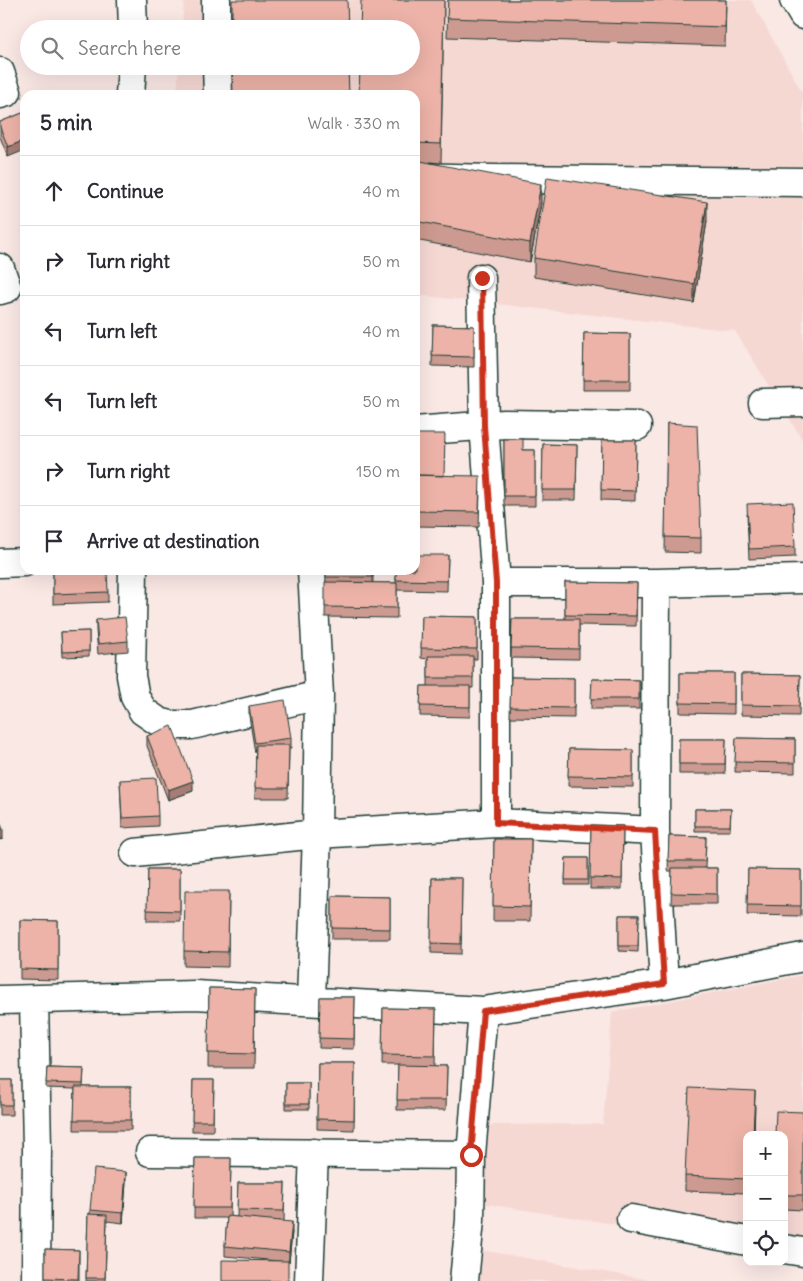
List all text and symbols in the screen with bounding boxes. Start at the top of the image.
search box [20,20,420,75]
icon: search [38,34,66,62]
text: Search here [78,36,181,60]
text: 5 min [40,109,92,136]
text: Walk · 330 m [307,113,400,133]
icon: ahead [40,177,68,205]
text: Continue [87,179,164,203]
text: 40 m [362,181,400,201]
icon: right [40,247,68,275]
text: Turn right [87,249,170,273]
text: 50 m [362,251,400,271]
route end [471,267,494,290]
icon: left [40,317,68,345]
text: Turn left [87,319,157,343]
text: 40 m [362,321,400,341]
icon: left [40,387,68,415]
text: Turn left [87,389,157,413]
text: 50 m [362,391,400,411]
icon: right [40,457,68,485]
text: Turn right [87,459,170,483]
text: 150 m [356,461,400,481]
icon: arrive [40,527,68,555]
text: Arrive at destination [87,529,260,553]
map controls [743,1131,788,1266]
button: + [743,1131,788,1176]
route start [460,1144,483,1167]
button: − [743,1176,788,1221]
button: locate [743,1221,788,1266]

